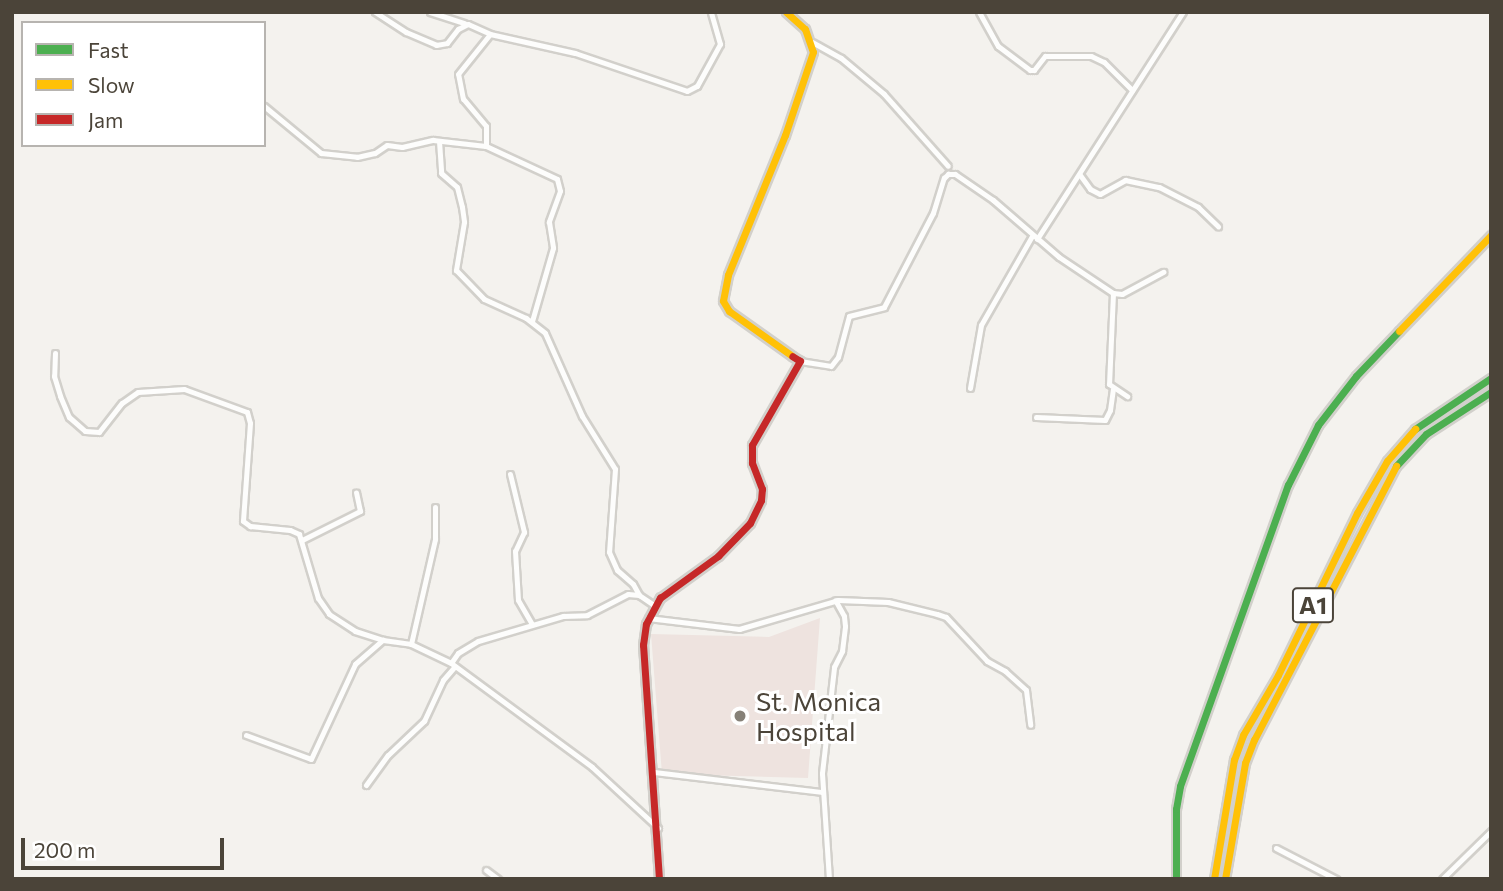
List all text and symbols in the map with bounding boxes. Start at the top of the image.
legend [21,21,266,147]
text: Fast [88,37,129,62]
text: Slow [88,72,135,97]
text: Jam [88,107,123,132]
road number: A1 [1290,584,1336,626]
place label: St. Monica Hospital [756,685,881,746]
marker: St. Monica Hospital [730,706,750,726]
scale bar [24,824,228,868]
text: 200 m [34,837,95,862]

